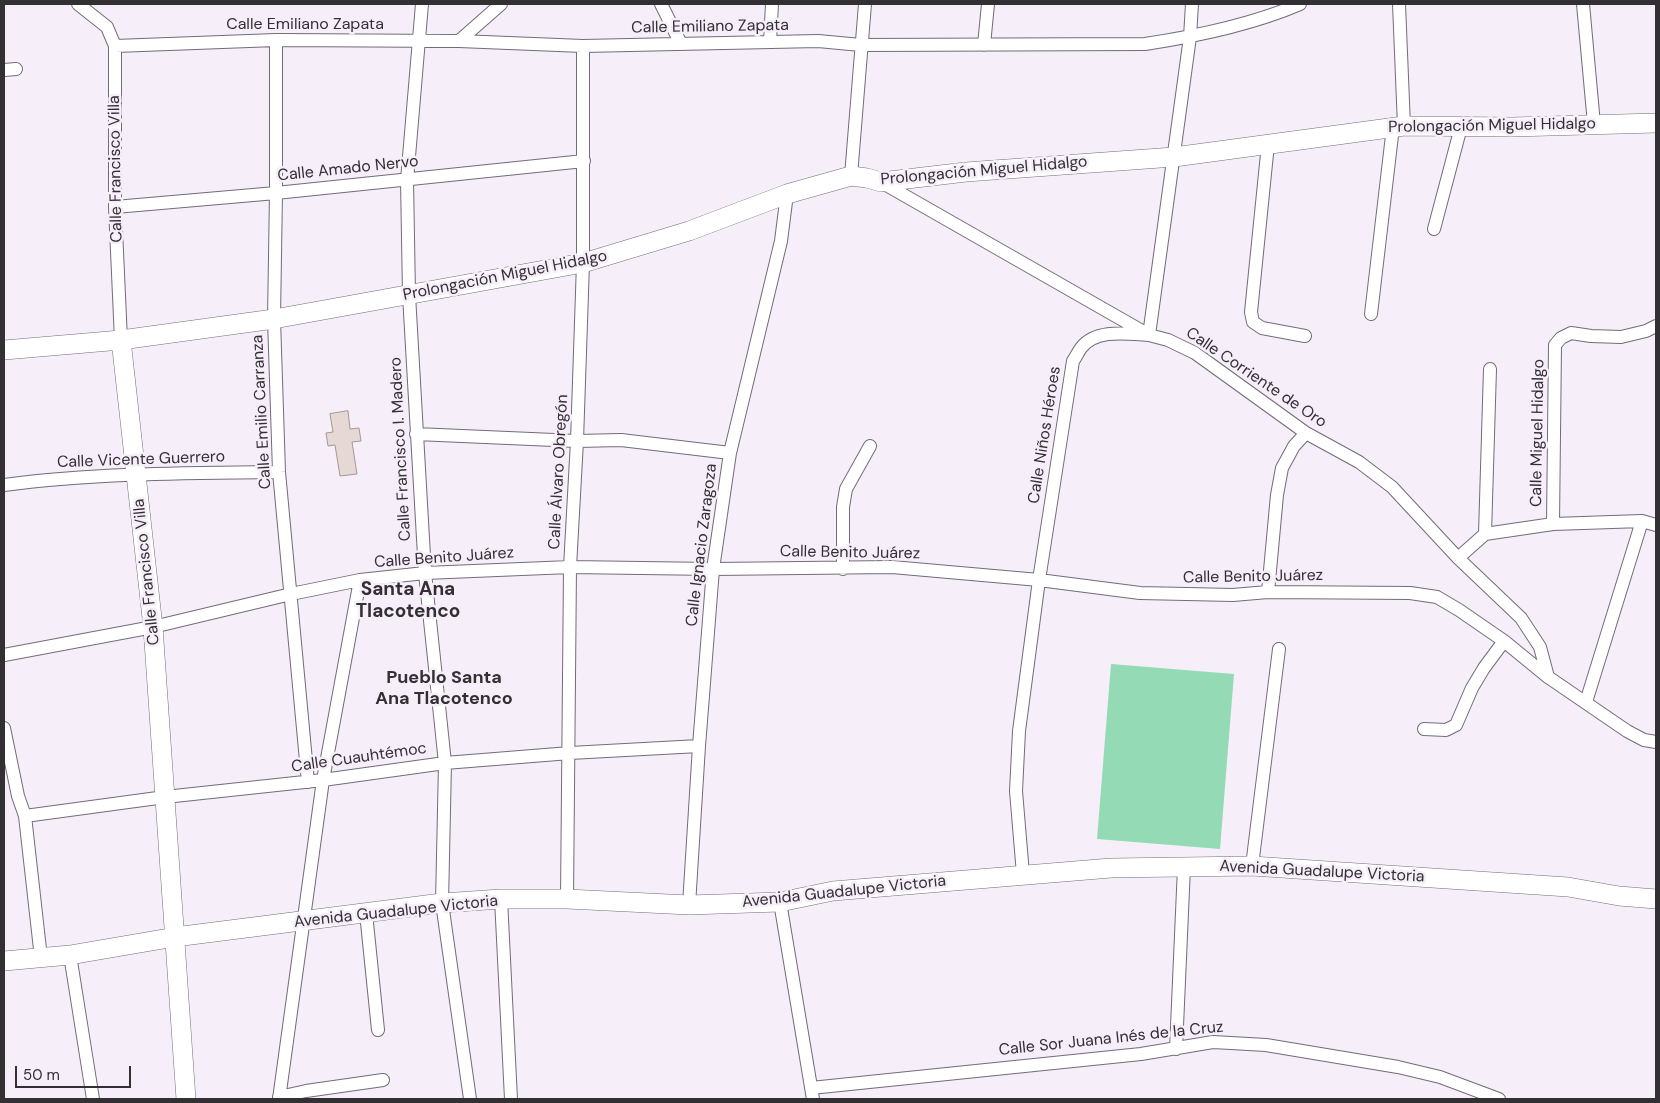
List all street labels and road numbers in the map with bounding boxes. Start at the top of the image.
street label: Calle Emiliano Zapata [226,15,384,35]
street label: Calle Emiliano Zapata [631,16,789,38]
street label: Calle Francisco Villa [105,95,127,243]
street label: Prolongación Miguel Hidalgo [1388,115,1596,137]
street label: Calle Amado Nervo [277,152,419,186]
street label: Prolongación Miguel Hidalgo [880,152,1088,190]
street label: Prolongación Miguel Hidalgo [401,247,609,305]
street label: Calle Corriente de Oro [1182,324,1330,432]
street label: Calle Emilio Carranza [248,334,276,490]
street label: Calle Francisco I. Madero [387,356,415,542]
street label: Calle Miguel Hidalgo [1527,359,1549,507]
street label: Calle Niños Héroes [1025,365,1065,505]
street label: Calle Álvaro Obregón [545,394,573,550]
street label: Calle Vicente Guerrero [57,447,225,473]
street label: Calle Ignacio Zaragoza [682,462,722,628]
street label: Calle Francisco Villa [130,498,164,646]
street label: Calle Benito Juárez [780,542,920,564]
street label: Calle Benito Juárez [373,544,515,572]
street label: Calle Benito Juárez [1183,566,1323,588]
street label: Calle Cuauhtémoc [290,739,428,777]
street label: Avenida Guadalupe Victoria [1219,857,1425,887]
street label: Avenida Guadalupe Victoria [741,872,947,912]
street label: Avenida Guadalupe Victoria [293,892,499,932]
street label: Calle Sor Juana Inés de la Cruz [998,1018,1224,1060]

